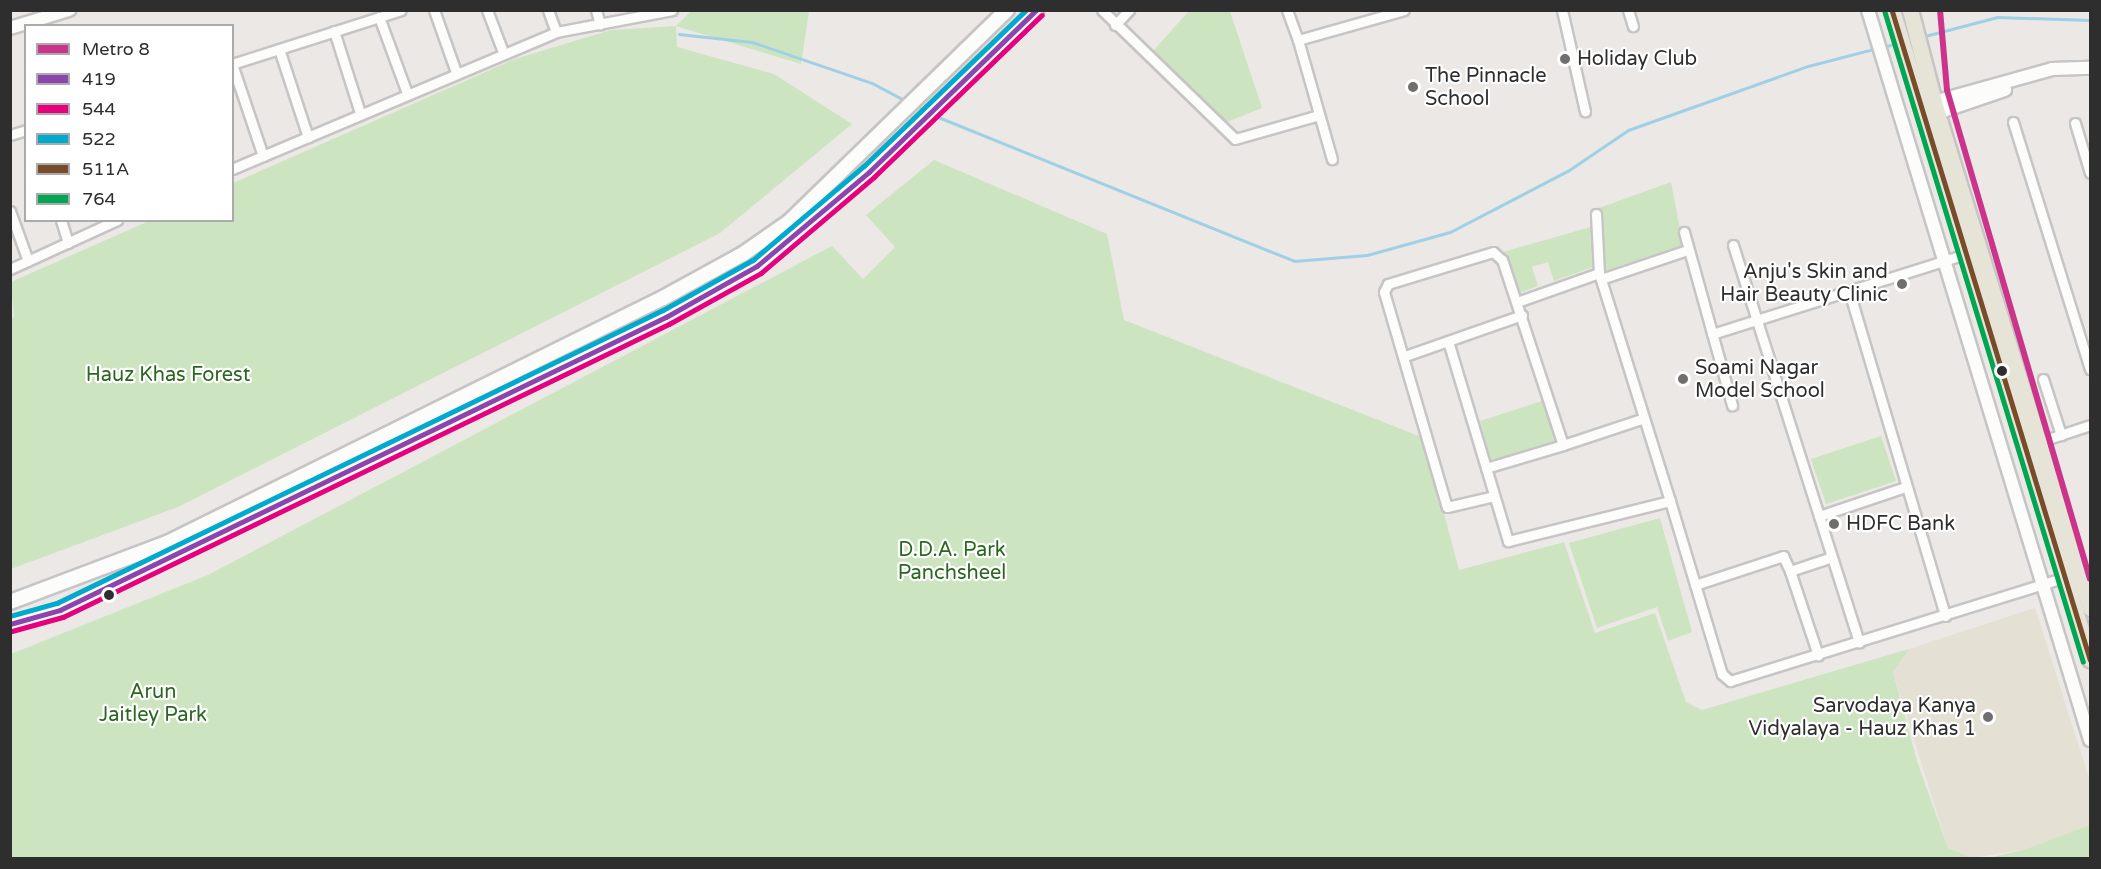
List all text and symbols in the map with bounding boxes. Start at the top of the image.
legend [24,24,234,222]
text: Metro 8 [82,38,150,60]
place label: Holiday Club [1577,47,1697,71]
marker: Holiday Club [1558,52,1572,66]
place label: The Pinnacle School [1425,64,1547,111]
text: 419 [82,68,116,90]
marker: The Pinnacle School [1406,80,1420,94]
text: 544 [82,98,116,120]
text: 522 [82,128,116,150]
text: 511A [82,158,129,180]
text: 764 [82,188,116,210]
place label: Anju's Skin and Hair Beauty Clinic [1720,260,1888,307]
marker: Anju's Skin and Hair Beauty Clinic [1893,275,1911,293]
place label: Soami Nagar Model School [1695,356,1825,403]
park label: Hauz Khas Forest [86,363,250,387]
unlabelled marker [1996,365,2008,377]
marker: Soami Nagar Model School [1676,372,1690,386]
place label: HDFC Bank [1846,512,1955,536]
marker: HDFC Bank [1827,517,1841,531]
park label: D.D.A. Park Panchsheel [898,538,1006,585]
unlabelled marker [103,589,115,601]
park label: Arun Jaitley Park [99,680,207,727]
place label: Sarvodaya Kanya Vidyalaya - Hauz Khas 1 [1749,694,1976,741]
marker: Sarvodaya Kanya Vidyalaya - Hauz Khas 1 [1981,710,1995,724]

